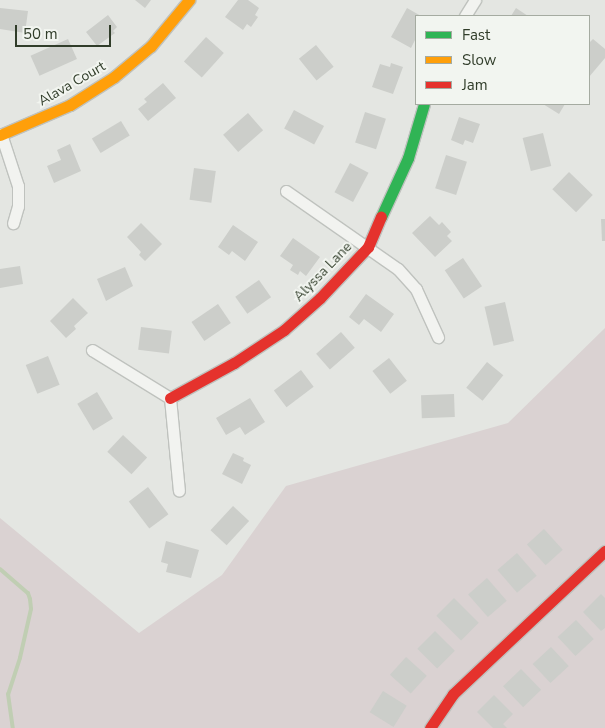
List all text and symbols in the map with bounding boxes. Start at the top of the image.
scale bar [18,15,114,47]
legend [415,15,590,105]
text: 50 m [23,24,58,44]
text: Fast [462,25,490,45]
text: Slow [462,50,496,70]
street label: Alava Court [35,58,109,110]
text: Jam [462,75,488,95]
street label: Alyssa Lane [291,239,355,305]

